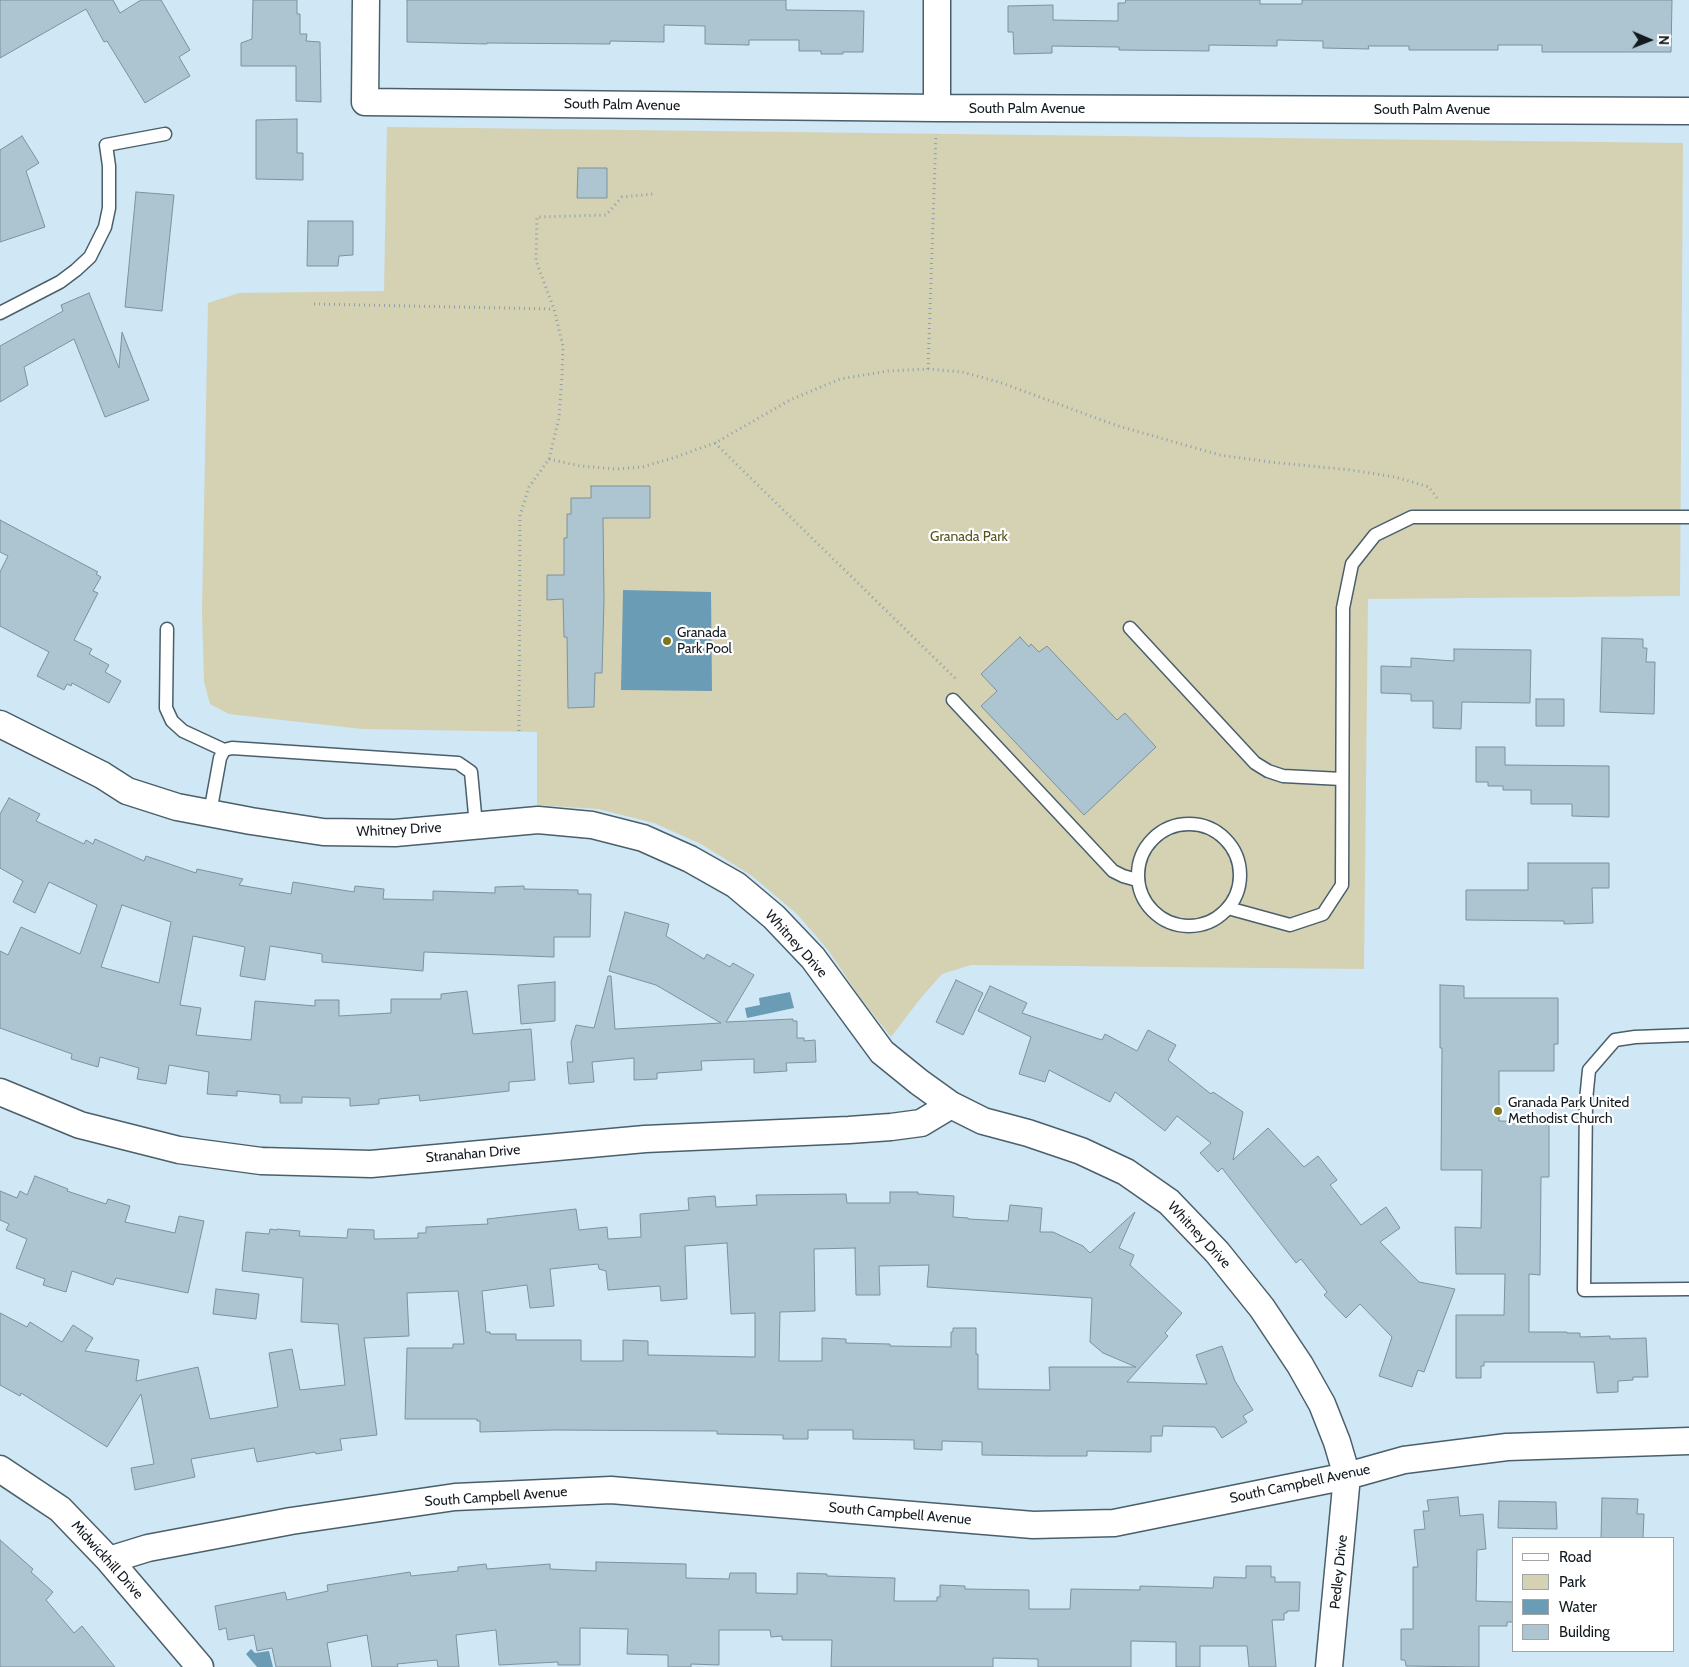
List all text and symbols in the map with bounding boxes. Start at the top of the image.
north arrow [1624,15,1674,65]
text: N [1655,35,1673,45]
street label: South Palm Avenue [564,96,680,114]
street label: South Palm Avenue [969,101,1085,117]
street label: South Palm Avenue [1374,102,1490,118]
park label: Granada Park [930,529,1008,545]
place label: Granada Park Pool [677,625,732,658]
marker: Granada Park Pool [661,635,673,647]
street label: Whitney Drive [356,819,442,841]
street label: Whitney Drive [761,907,831,981]
place label: Granada Park United Methodist Church [1508,1095,1629,1128]
marker: Granada Park United Methodist Church [1492,1105,1504,1117]
street label: Stranahan Drive [425,1141,521,1167]
street label: Whitney Drive [1164,1198,1234,1272]
street label: South Campbell Avenue [1228,1461,1372,1507]
street label: South Campbell Avenue [424,1484,568,1510]
street label: South Campbell Avenue [828,1499,972,1529]
street label: Midwickhill Drive [67,1517,147,1603]
street label: Pedley Drive [1327,1534,1351,1610]
legend [1512,1537,1674,1652]
text: Road [1559,1548,1592,1566]
text: Park [1559,1573,1586,1591]
text: Water [1559,1598,1597,1616]
text: Building [1559,1623,1610,1641]

